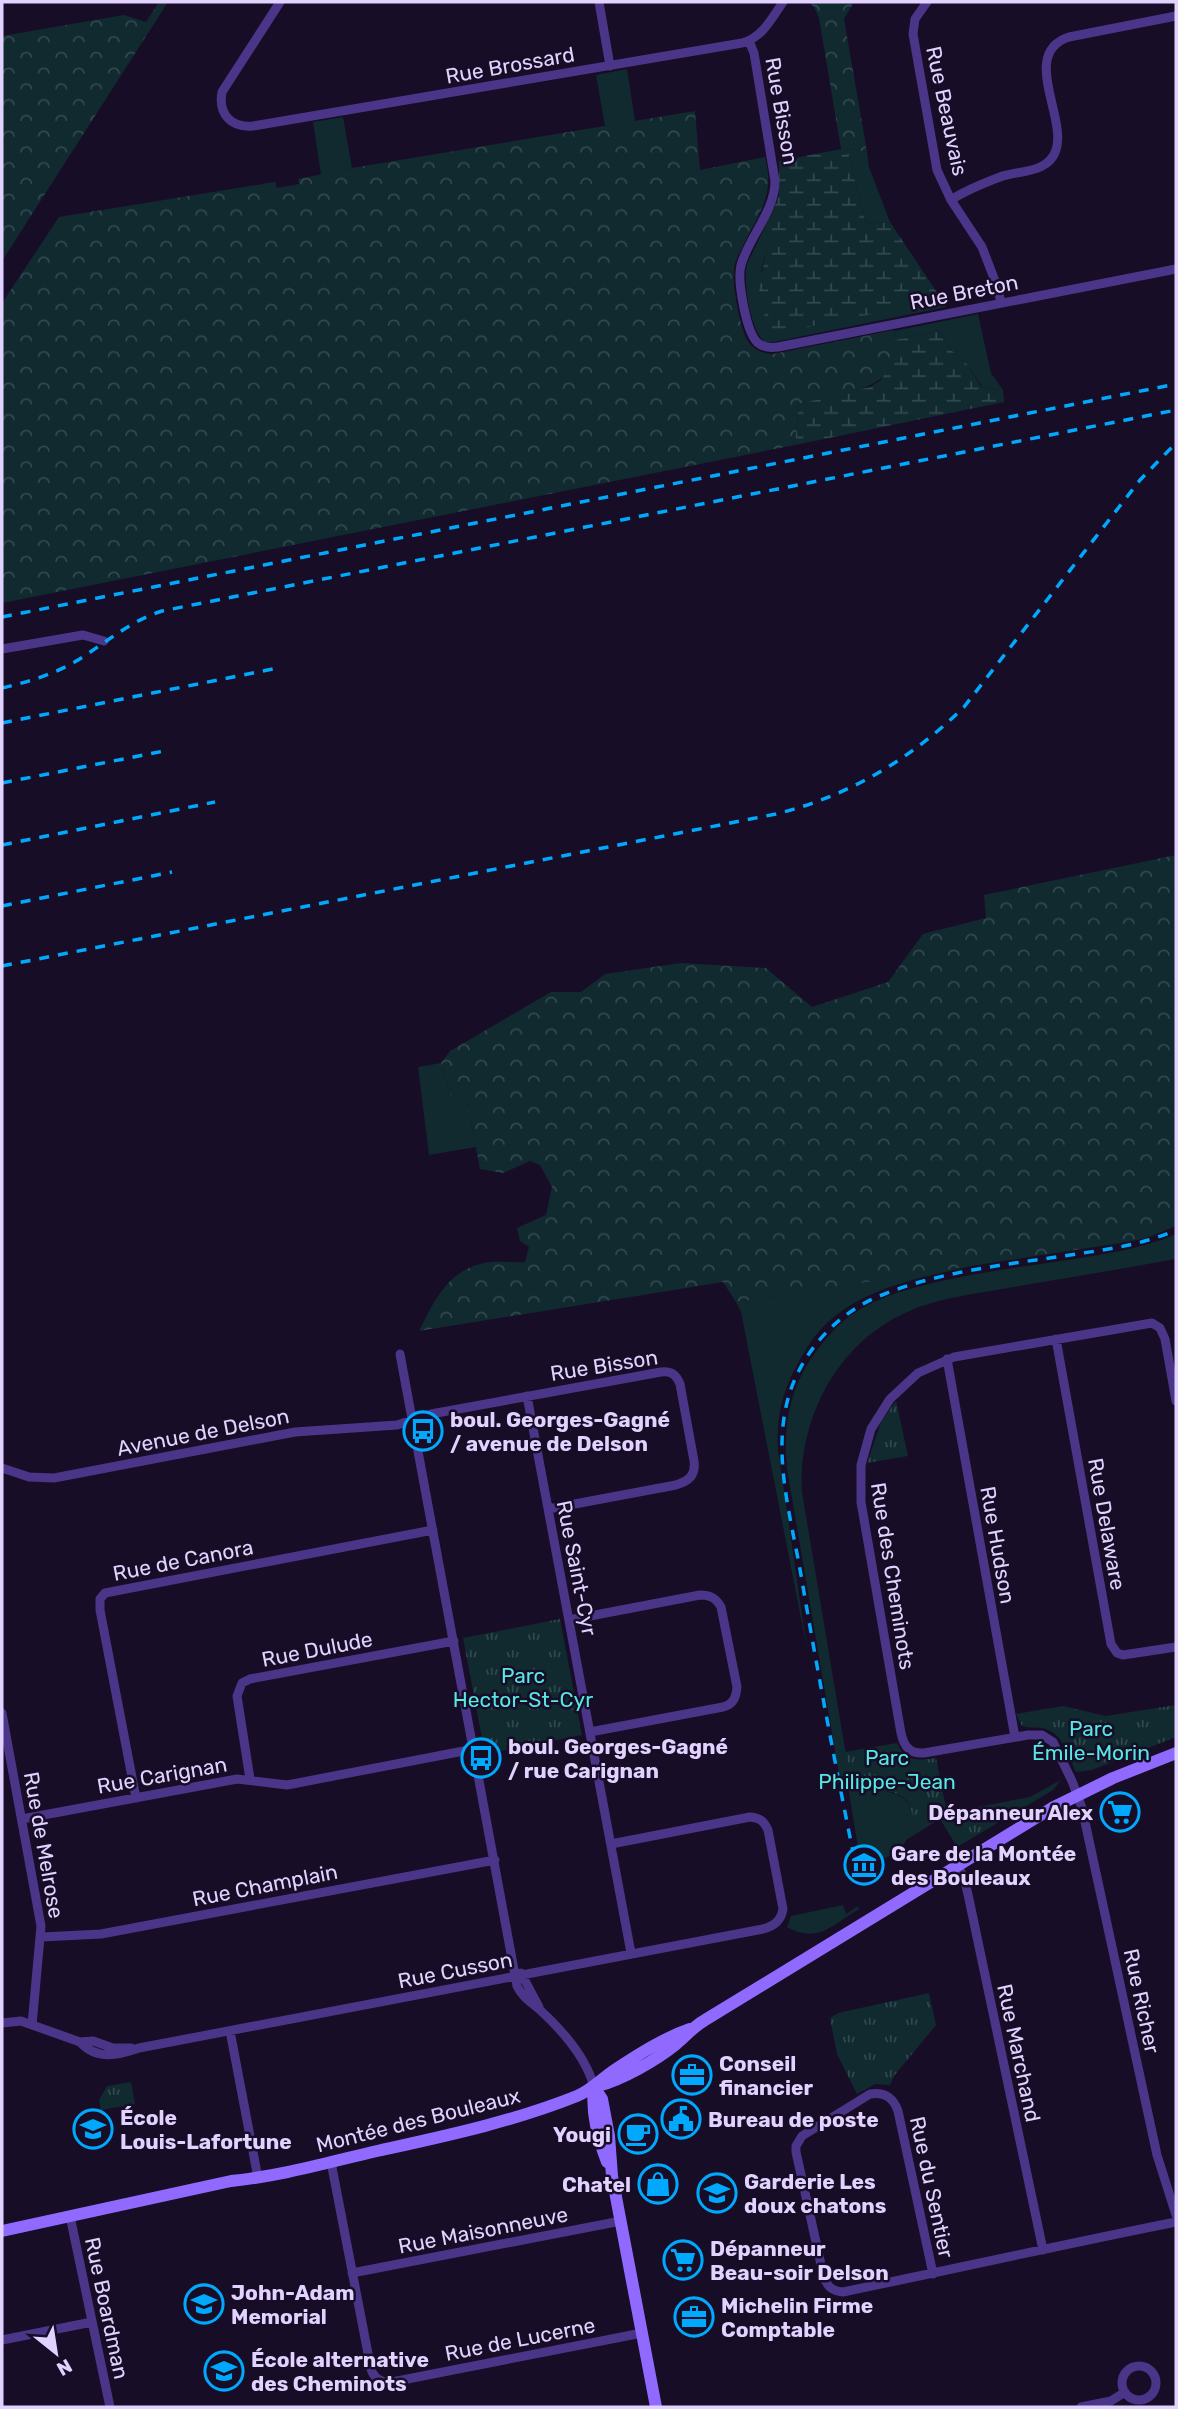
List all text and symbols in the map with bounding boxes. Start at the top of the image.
street label: Rue Brossard [444,41,576,89]
street label: Rue Beauvais [921,44,973,178]
street label: Rue Bisson [760,55,804,167]
street label: Rue Breton [908,269,1020,315]
street label: Rue Bisson [548,1344,660,1386]
street label: Avenue de Delson [115,1403,291,1461]
place label: boul. Georges-Gagné / avenue de Delson [450,1407,670,1456]
bus stop icon: boul. Georges-Gagné / avenue de Delson [402,1410,444,1452]
street label: Rue Delaware [1083,1456,1131,1592]
street label: Rue des Cheminots [866,1481,920,1671]
street label: Rue Hudson [975,1484,1021,1606]
street label: Rue Saint-Cyr [552,1498,602,1638]
street label: Rue de Canora [111,1534,255,1586]
street label: Rue Dulude [259,1626,375,1672]
park label: Parc Hector-St-Cyr [453,1663,593,1712]
park label: Parc Émile-Morin [1032,1716,1150,1765]
place label: boul. Georges-Gagné / rue Carignan [508,1734,728,1783]
bus stop icon: boul. Georges-Gagné / rue Carignan [460,1737,502,1779]
park label: Parc Philippe-Jean [818,1745,956,1794]
street label: Rue Carignan [95,1751,229,1799]
street label: Rue de Melrose [19,1770,69,1920]
supermarket icon: Dépanneur Alex [1099,1791,1141,1833]
place label: Dépanneur Alex [928,1800,1094,1825]
place label: Gare de la Montée des Bouleaux [891,1841,1076,1890]
museum icon: Gare de la Montée des Bouleaux [843,1844,885,1886]
street label: Rue Champlain [190,1859,340,1911]
street label: Rue Richer [1119,1946,1165,2056]
street label: Rue Cusson [396,1947,514,1993]
street label: Rue Marchand [992,1982,1046,2124]
place label: Conseil financier [719,2051,813,2100]
office icon: Conseil financier [671,2054,713,2096]
street label: Montée des Bouleaux [313,2083,523,2157]
public building icon: Bureau de poste [660,2098,702,2140]
place label: École Louis-Lafortune [120,2105,292,2154]
place label: Bureau de poste [708,2107,879,2132]
school or university icon: École Louis-Lafortune [72,2108,114,2150]
cafe icon: Yougi [617,2113,659,2155]
street label: Rue du Sentier [905,2114,959,2260]
place label: Yougi [553,2122,611,2147]
shop icon: Chatel [637,2163,679,2205]
place label: Garderie Les doux chatons [744,2169,886,2218]
place label: Chatel [562,2172,631,2197]
school or university icon: Garderie Les doux chatons [696,2172,738,2214]
street label: Rue Maisonneuve [396,2201,570,2259]
street label: Rue Boardman [80,2235,134,2381]
place label: Dépanneur Beau-soir Delson [710,2236,889,2285]
supermarket icon: Dépanneur Beau-soir Delson [662,2239,704,2281]
place label: John-Adam Memorial [231,2280,354,2329]
school or university icon: John-Adam Memorial [183,2283,225,2325]
place label: Michelin Firme Comptable [721,2293,873,2342]
office icon: Michelin Firme Comptable [673,2296,715,2338]
street label: Rue de Lucerne [443,2312,597,2366]
north arrow [21,2318,91,2388]
place label: École alternative des Cheminots [251,2347,429,2396]
school or university icon: École alternative des Cheminots [203,2350,245,2392]
text: N [53,2354,76,2381]

